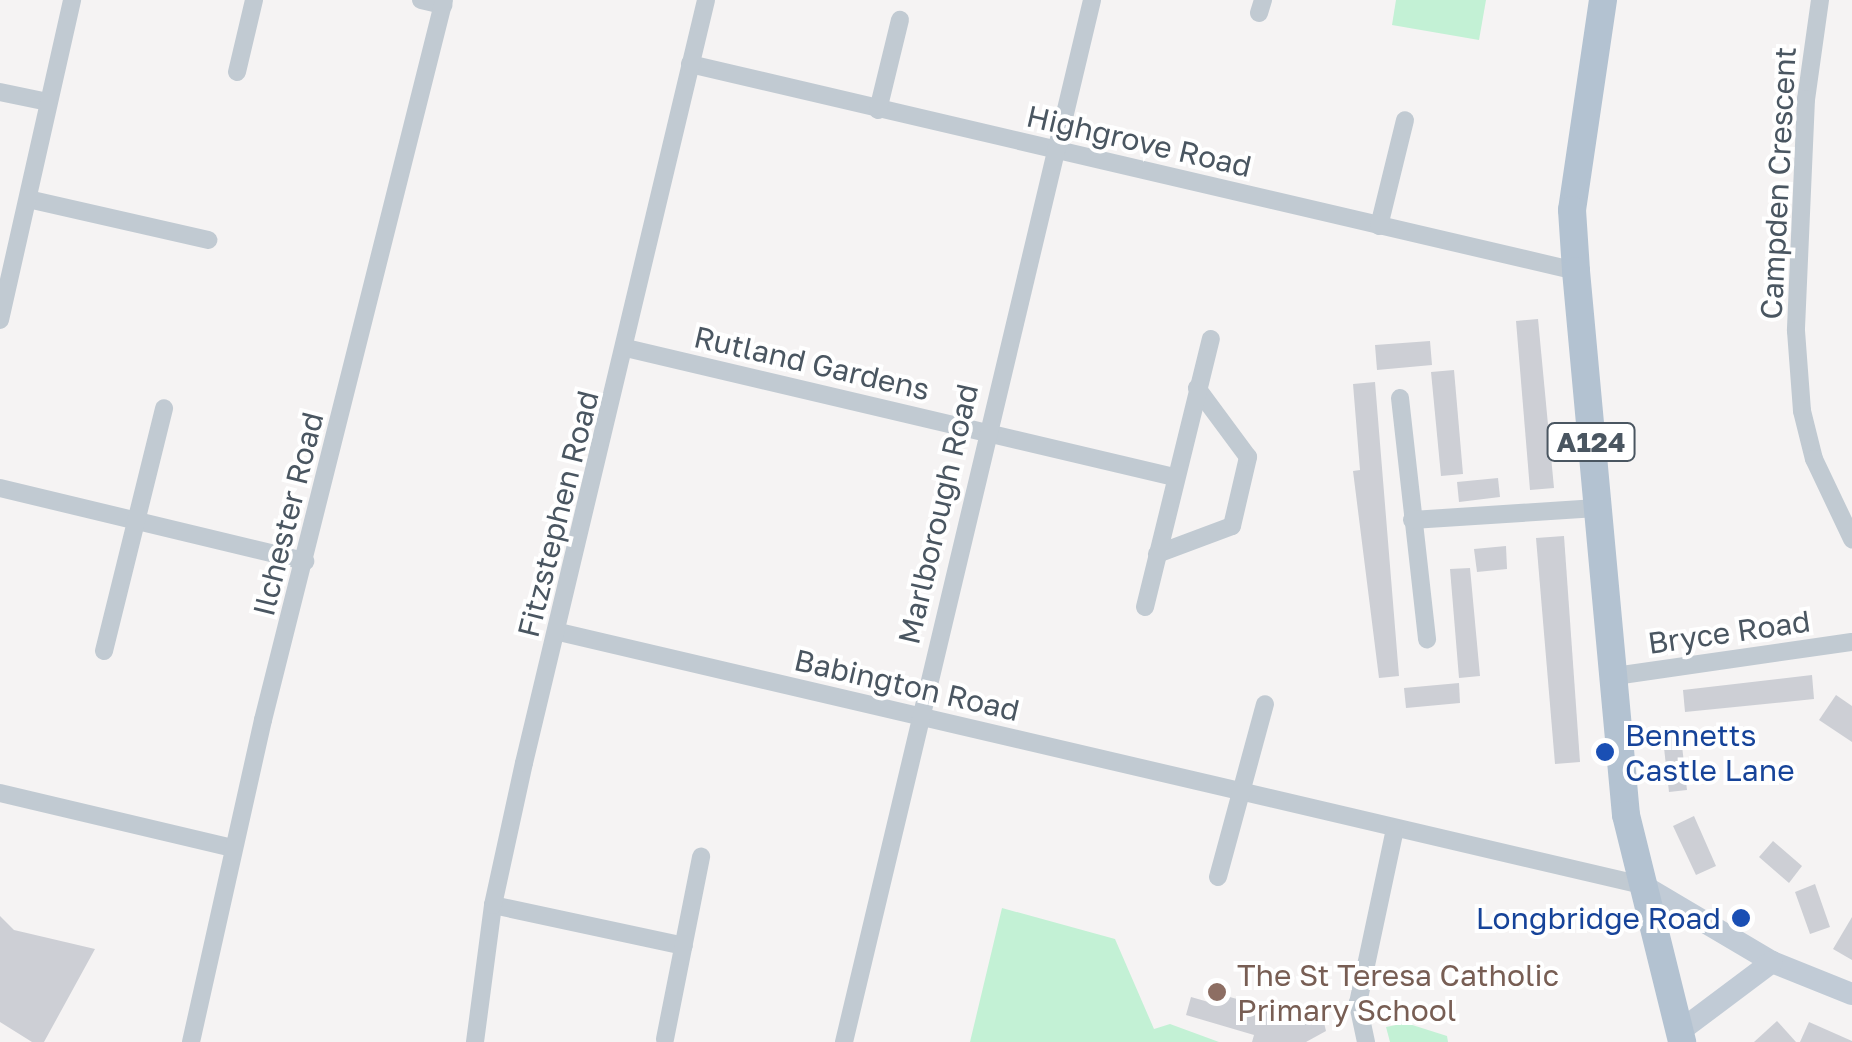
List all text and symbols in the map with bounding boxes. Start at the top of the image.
street label: Campden Crescent [1753,46,1803,320]
street label: Highgrove Road [1023,98,1255,184]
street label: Rutland Gardens [691,318,933,408]
street label: Marlborough Road [891,380,985,648]
street label: Fitzstephen Road [510,387,606,641]
street label: Ilchester Road [245,408,331,620]
road number: A124 [1546,419,1636,465]
street label: Bryce Road [1645,603,1813,661]
street label: Babington Road [791,642,1023,728]
place label: Bennetts Castle Lane [1625,717,1795,788]
marker: Bennetts Castle Lane [1594,741,1616,763]
place label: Longbridge Road [1476,900,1721,936]
marker: Longbridge Road [1730,907,1752,929]
place label: The St Teresa Catholic Primary School [1237,957,1559,1028]
marker: The St Teresa Catholic Primary School [1206,981,1228,1003]

